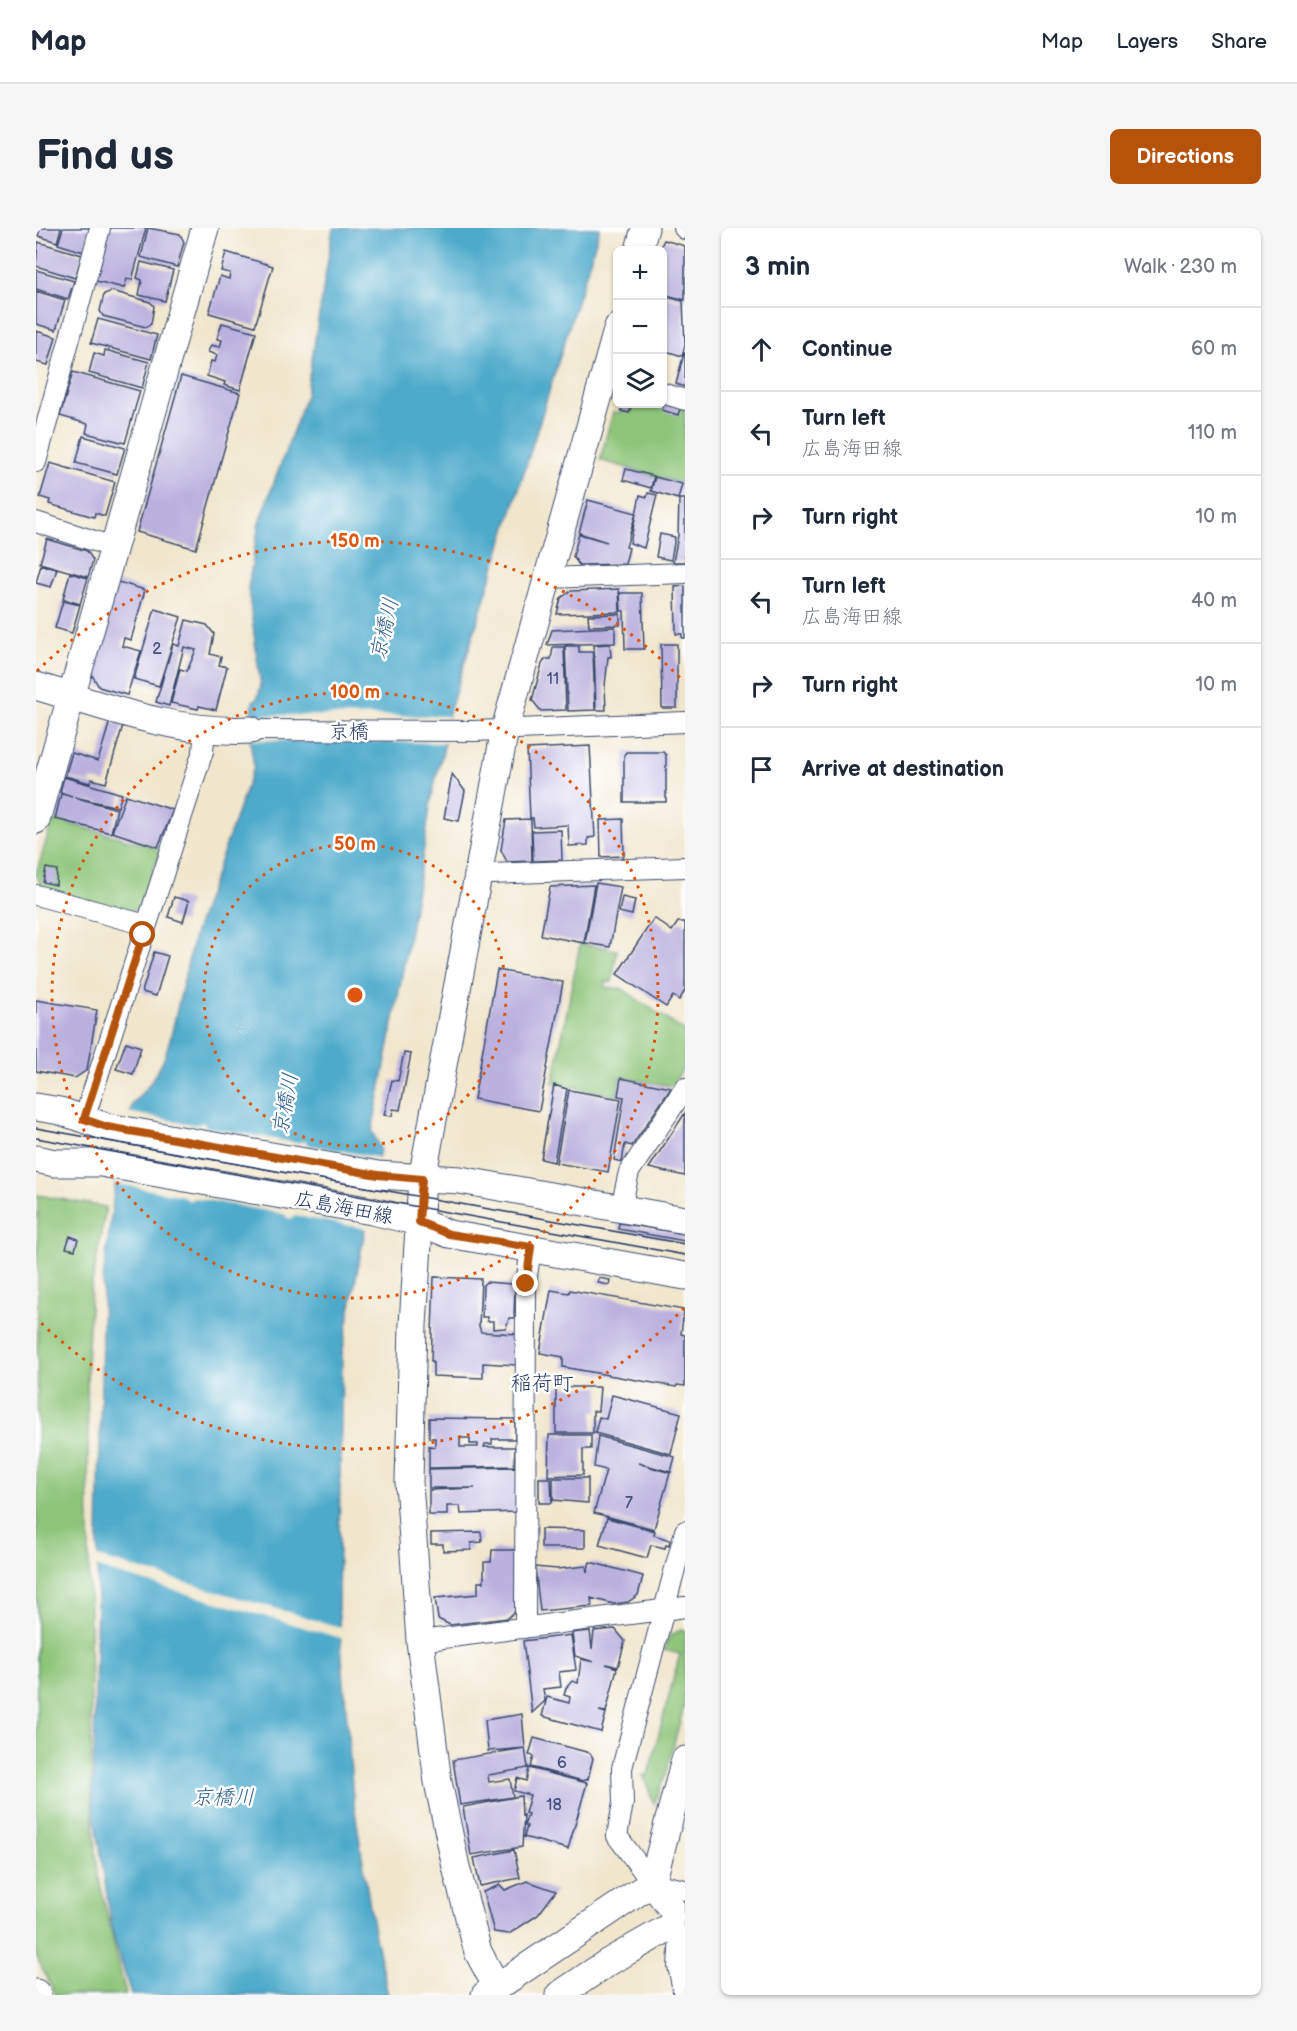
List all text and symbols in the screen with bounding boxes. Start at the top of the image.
text: Map [30,25,86,58]
text: Map [1041,29,1083,54]
text: Layers [1116,29,1178,54]
text: Share [1211,29,1267,54]
button: Directions [1110,129,1261,184]
text: Find us [36,131,174,182]
map controls [613,246,667,408]
button: + [613,246,667,300]
text: 3 min [745,252,810,283]
text: Walk · 230 m [1124,255,1237,279]
button: − [613,300,667,354]
icon: ahead [745,333,778,366]
text: Continue [802,336,892,363]
text: 60 m [1191,337,1237,361]
button: layers [613,354,667,408]
text: Turn left [802,405,886,432]
icon: left [745,417,778,450]
text: 110 m [1188,421,1237,445]
text: 広島海田線 [802,437,902,461]
icon: right [745,501,778,534]
text: Turn right [802,504,898,531]
text: 10 m [1196,505,1237,529]
text: 150 m [330,531,380,552]
text: Turn left [802,573,886,600]
icon: left [745,585,778,618]
text: 40 m [1191,589,1237,613]
water label: 京橋川 [365,596,404,663]
text: 広島海田線 [802,605,902,629]
house number: 2 [152,640,162,659]
icon: right [745,669,778,702]
house number: 11 [547,670,559,689]
text: Turn right [802,672,898,699]
text: 10 m [1196,673,1237,697]
text: 100 m [330,682,380,703]
street label: 京橋 [329,720,369,744]
icon: arrive [745,753,778,786]
text: Arrive at destination [802,756,1004,783]
text: 50 m [334,834,376,855]
route start [129,921,155,947]
centre of rings [345,985,365,1005]
water label: 京橋川 [268,1071,303,1137]
street label: 広島海田線 [292,1187,395,1229]
route end [512,1270,538,1296]
district label: 稲荷町 [511,1371,574,1396]
house number: 7 [625,1494,633,1513]
house number: 6 [557,1754,567,1773]
water label: 京橋川 [192,1785,255,1810]
house number: 18 [546,1796,562,1815]

